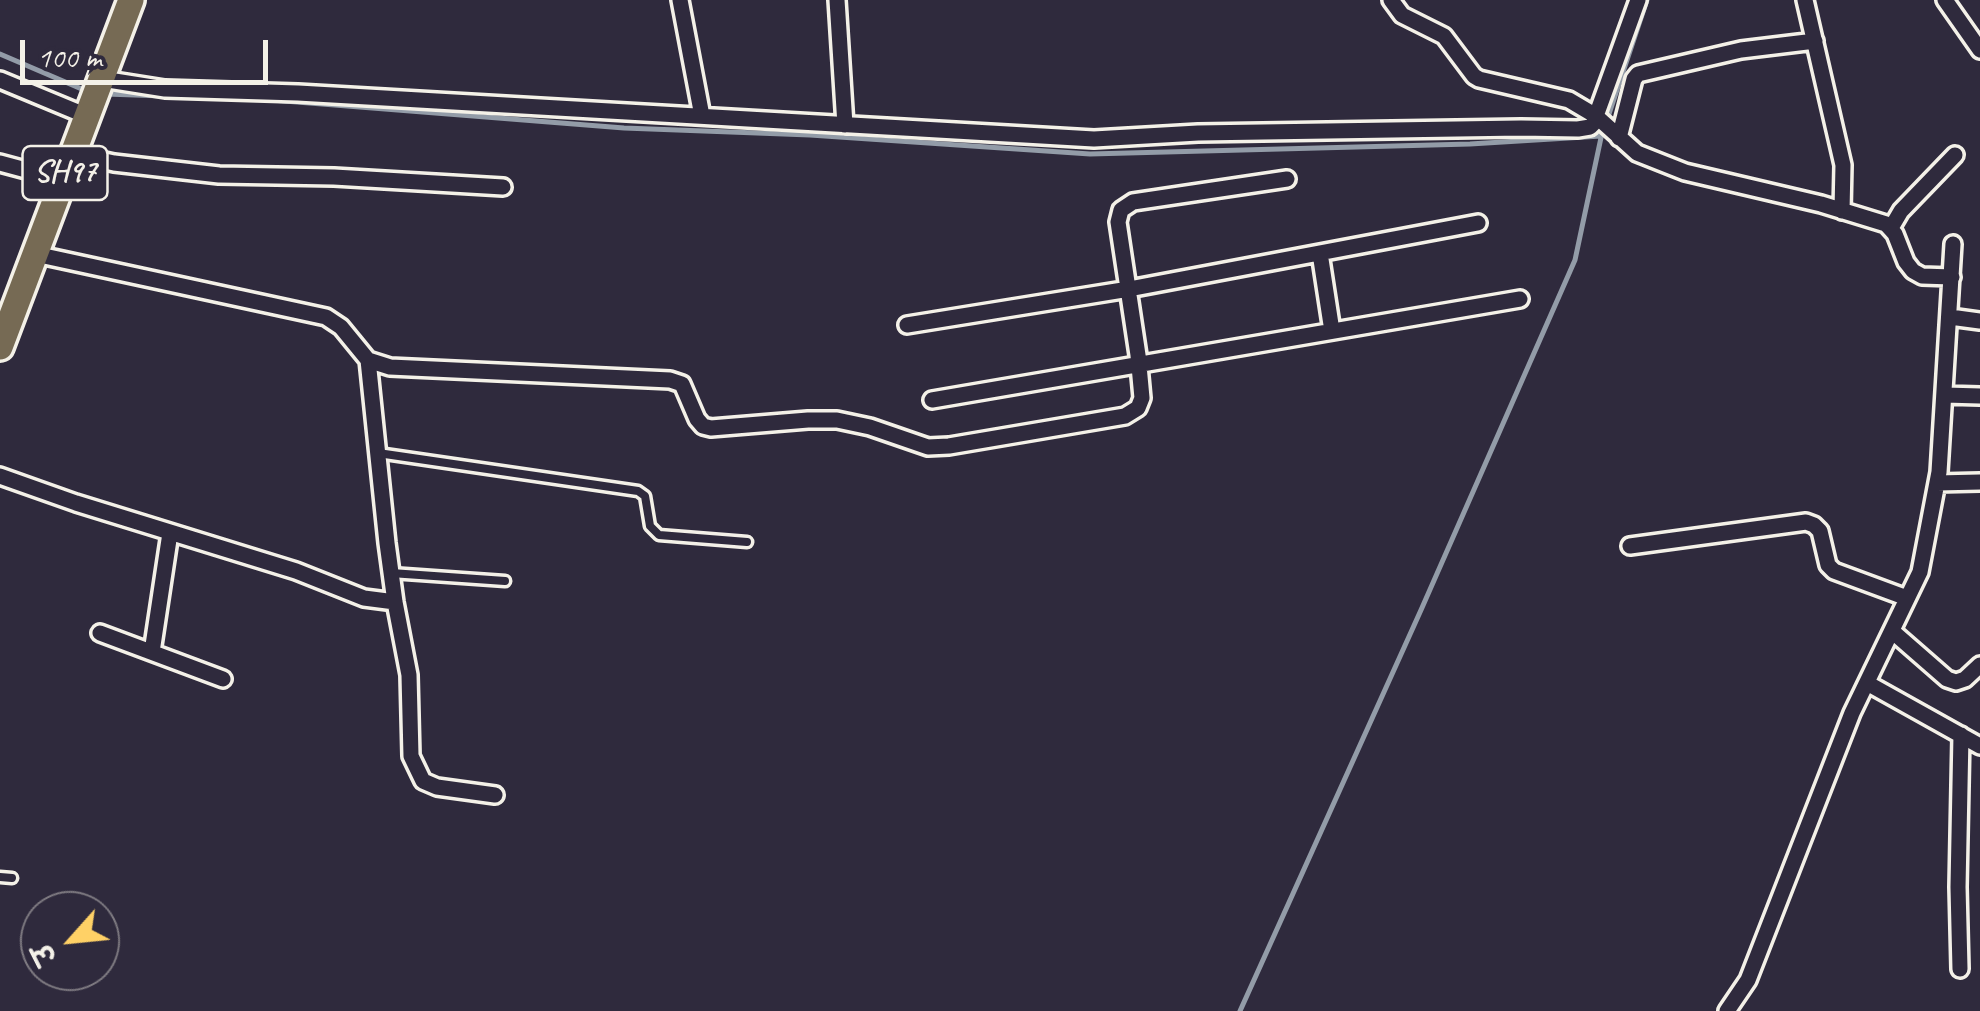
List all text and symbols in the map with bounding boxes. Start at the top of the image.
scale bar [25,20,272,82]
text: 100 m [37,38,102,76]
road number: SH97 [22,146,108,200]
north arrow [20,891,120,991]
text: उ [25,938,64,970]

